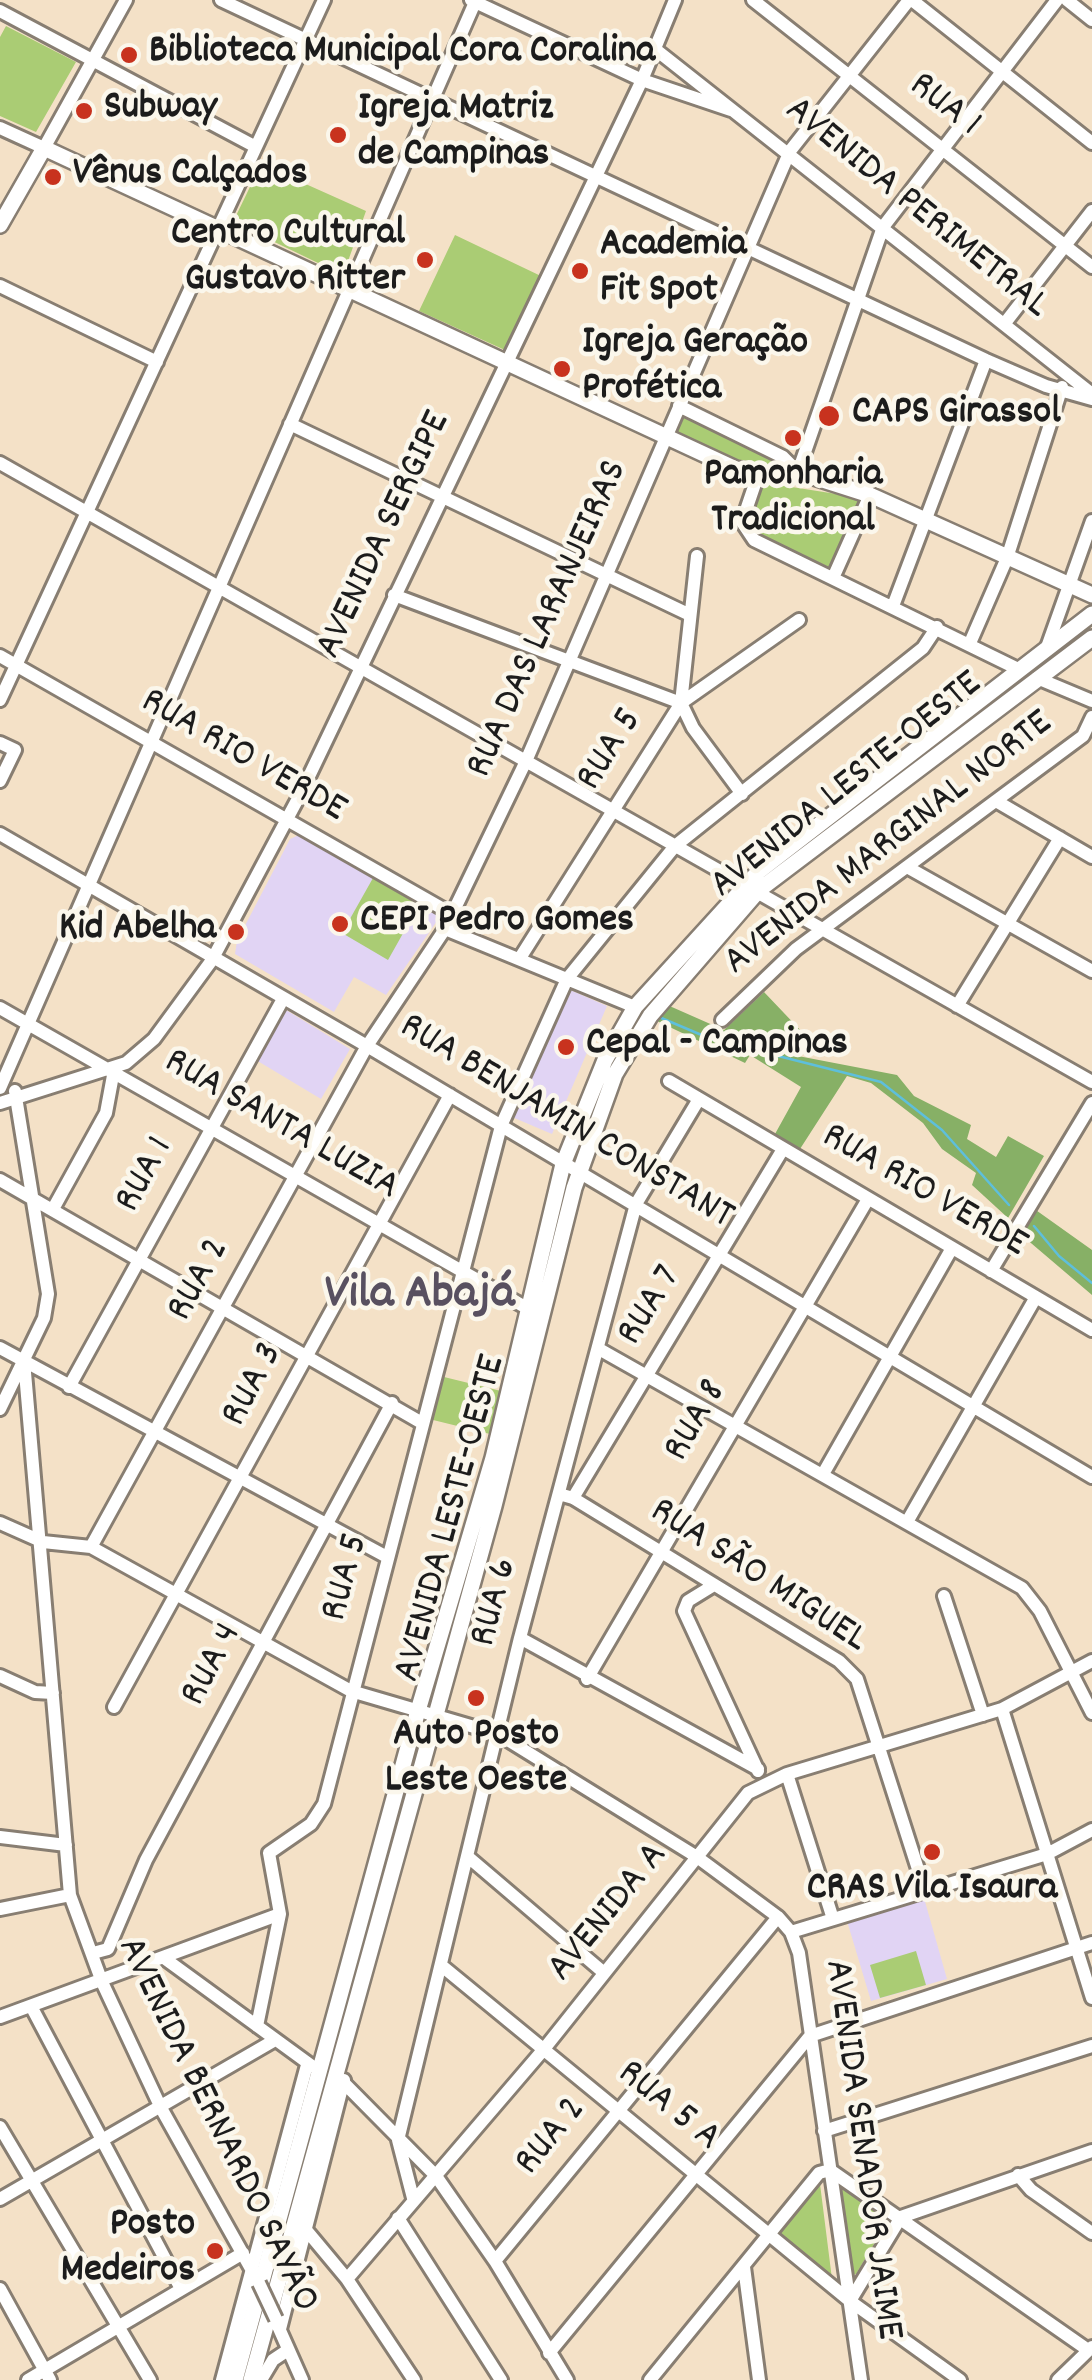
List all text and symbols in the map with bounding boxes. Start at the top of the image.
place label: Biblioteca Municipal Cora Coralina [149,31,655,79]
marker: Biblioteca Municipal Cora Coralina [118,44,140,66]
street label: RUA 1 [897,64,989,150]
place label: Subway [104,87,217,135]
place label: Igreja Matriz de Campinas [358,88,553,182]
street label: AVENIDA PERIMETRAL [773,89,1057,331]
marker: Subway [73,100,95,122]
marker: Igreja Matriz de Campinas [327,124,349,146]
place label: Vênus Calçados [73,153,307,201]
marker: Vênus Calçados [42,166,64,188]
place label: Centro Cultural Gustavo Ritter [171,213,405,307]
place label: Academia Fit Spot [600,224,747,318]
marker: Centro Cultural Gustavo Ritter [414,249,436,271]
marker: Academia Fit Spot [569,260,591,282]
place label: Igreja Geração Profética [582,322,808,416]
marker: Igreja Geração Profética [551,358,573,380]
place label: CAPS Girassol [852,392,1061,440]
marker: CAPS Girassol [816,403,842,429]
street label: AVENIDA SERGIPE [308,405,464,667]
marker: Pamonharia Tradicional [782,427,804,449]
street label: RUA DAS LARANJEIRAS [458,454,642,786]
place label: Pamonharia Tradicional [704,454,882,548]
street label: AVENIDA LESTE-OESTE [702,663,994,911]
street label: RUA RIO VERDE [131,680,353,836]
street label: RUA 5 [568,701,656,801]
street label: AVENIDA MARGINAL NORTE [716,702,1064,988]
place label: CEPI Pedro Gomes [360,900,634,948]
place label: Kid Abelha [59,908,216,956]
marker: CEPI Pedro Gomes [329,913,351,935]
marker: Kid Abelha [225,921,247,943]
street label: RUA BENJAMIN CONSTANT [389,1005,741,1243]
place label: Cepal - Campinas [586,1023,848,1071]
marker: Cepal - Campinas [555,1036,577,1058]
street label: RUA SANTA LUZIA [154,1040,406,1214]
street label: RUA RIO VERDE [812,1115,1034,1271]
street label: RUA 1 [107,1130,187,1222]
street label: RUA 2 [159,1231,243,1331]
street label: RUA 7 [609,1258,695,1356]
district label: Vila Abajá [325,1268,515,1328]
street label: RUA 3 [213,1336,297,1436]
street label: AVENIDA LESTE-OESTE [386,1351,520,1687]
street label: RUA 8 [656,1373,740,1471]
street label: RUA SÃO MIGUEL [639,1490,875,1666]
street label: RUA 5 [313,1529,383,1627]
street label: RUA 6 [462,1554,532,1652]
street label: RUA 4 [173,1617,255,1715]
marker: Auto Posto Leste Oeste [465,1687,487,1709]
place label: Auto Posto Leste Oeste [385,1714,567,1808]
street label: AVENIDA A [539,1835,681,1993]
marker: CRAS Vila Isaura [921,1841,943,1863]
place label: CRAS Vila Isaura [807,1868,1057,1916]
street label: AVENIDA BERNARDO SAYÃO [103,1931,327,2321]
street label: AVENIDA SENADOR JAIME [810,1957,910,2343]
street label: RUA 5 A [606,2052,728,2164]
street label: RUA 2 [507,2089,599,2187]
place label: Posto Medeiros [61,2204,195,2298]
marker: Posto Medeiros [204,2240,226,2262]

